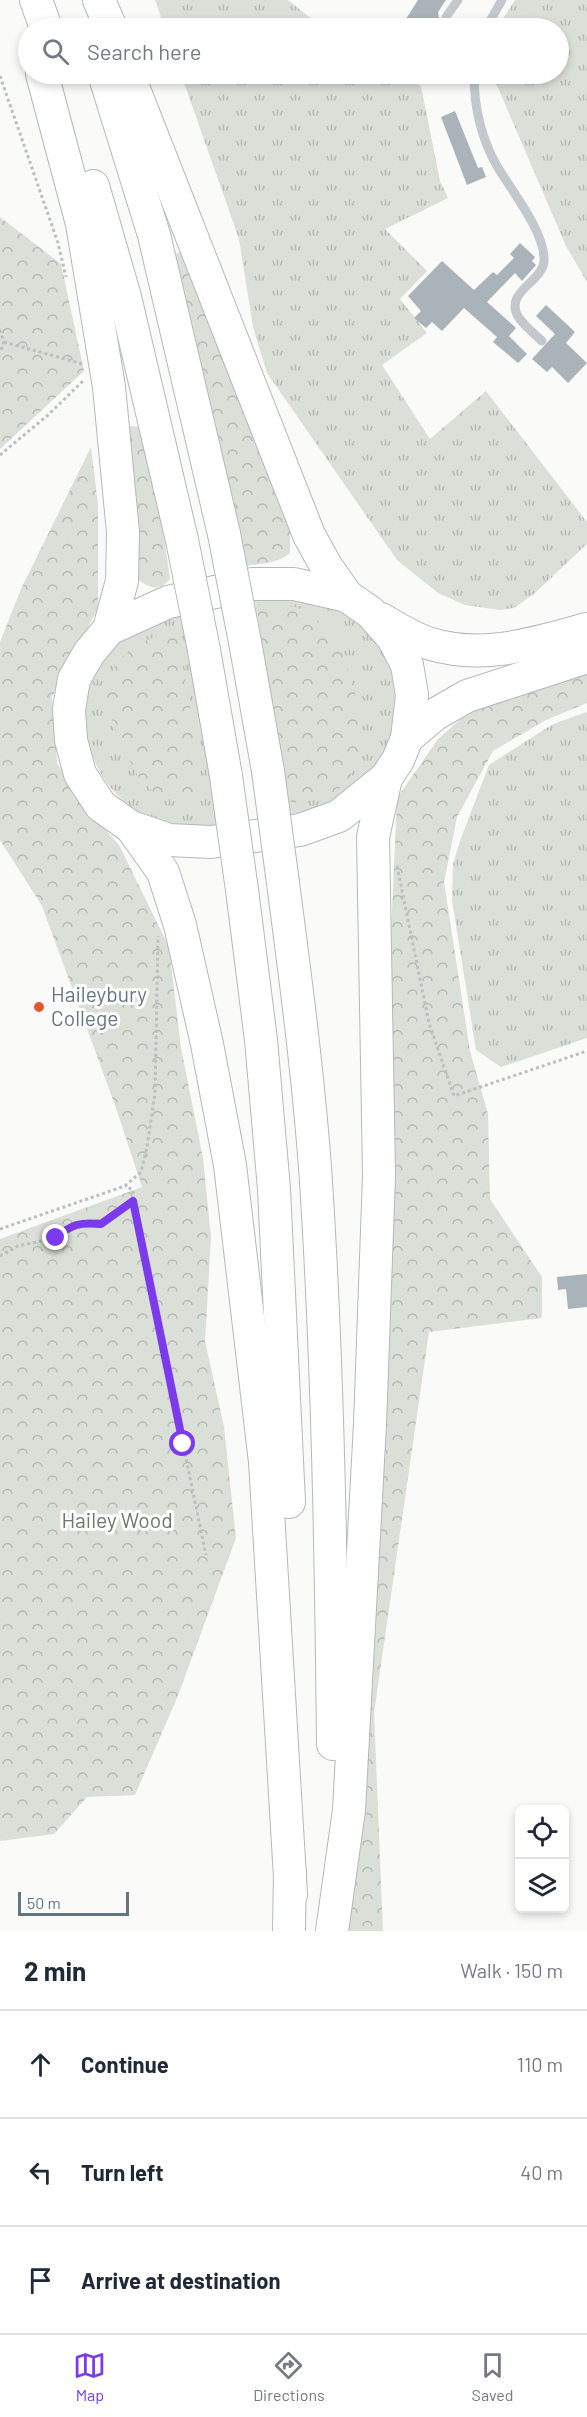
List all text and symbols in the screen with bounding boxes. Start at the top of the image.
search box [18,18,569,84]
icon: search [39,35,72,68]
text: Search here [87,38,201,64]
place label: Haileybury College [51,981,147,1030]
marker: Haileybury College [32,1000,46,1014]
route end [42,1224,68,1250]
route start [169,1430,195,1456]
park label: Hailey Wood [61,1507,173,1532]
map controls [515,1805,569,1913]
button: locate [515,1805,569,1859]
button: layers [515,1859,569,1913]
scale bar [18,1889,129,1916]
text: 50 m [27,1893,61,1912]
text: 2 min [24,1955,86,1986]
text: Walk · 150 m [460,1958,563,1982]
icon: ahead [24,2048,57,2081]
text: Continue [81,2051,169,2077]
text: 110 m [517,2052,563,2076]
icon: left [24,2156,57,2189]
text: Turn left [81,2159,164,2185]
text: 40 m [520,2160,563,2184]
icon: arrive [24,2264,57,2297]
text: Arrive at destination [81,2267,280,2293]
tab: Map [73,2349,106,2404]
tab: Directions [253,2349,325,2404]
tab: Saved [472,2349,514,2404]

